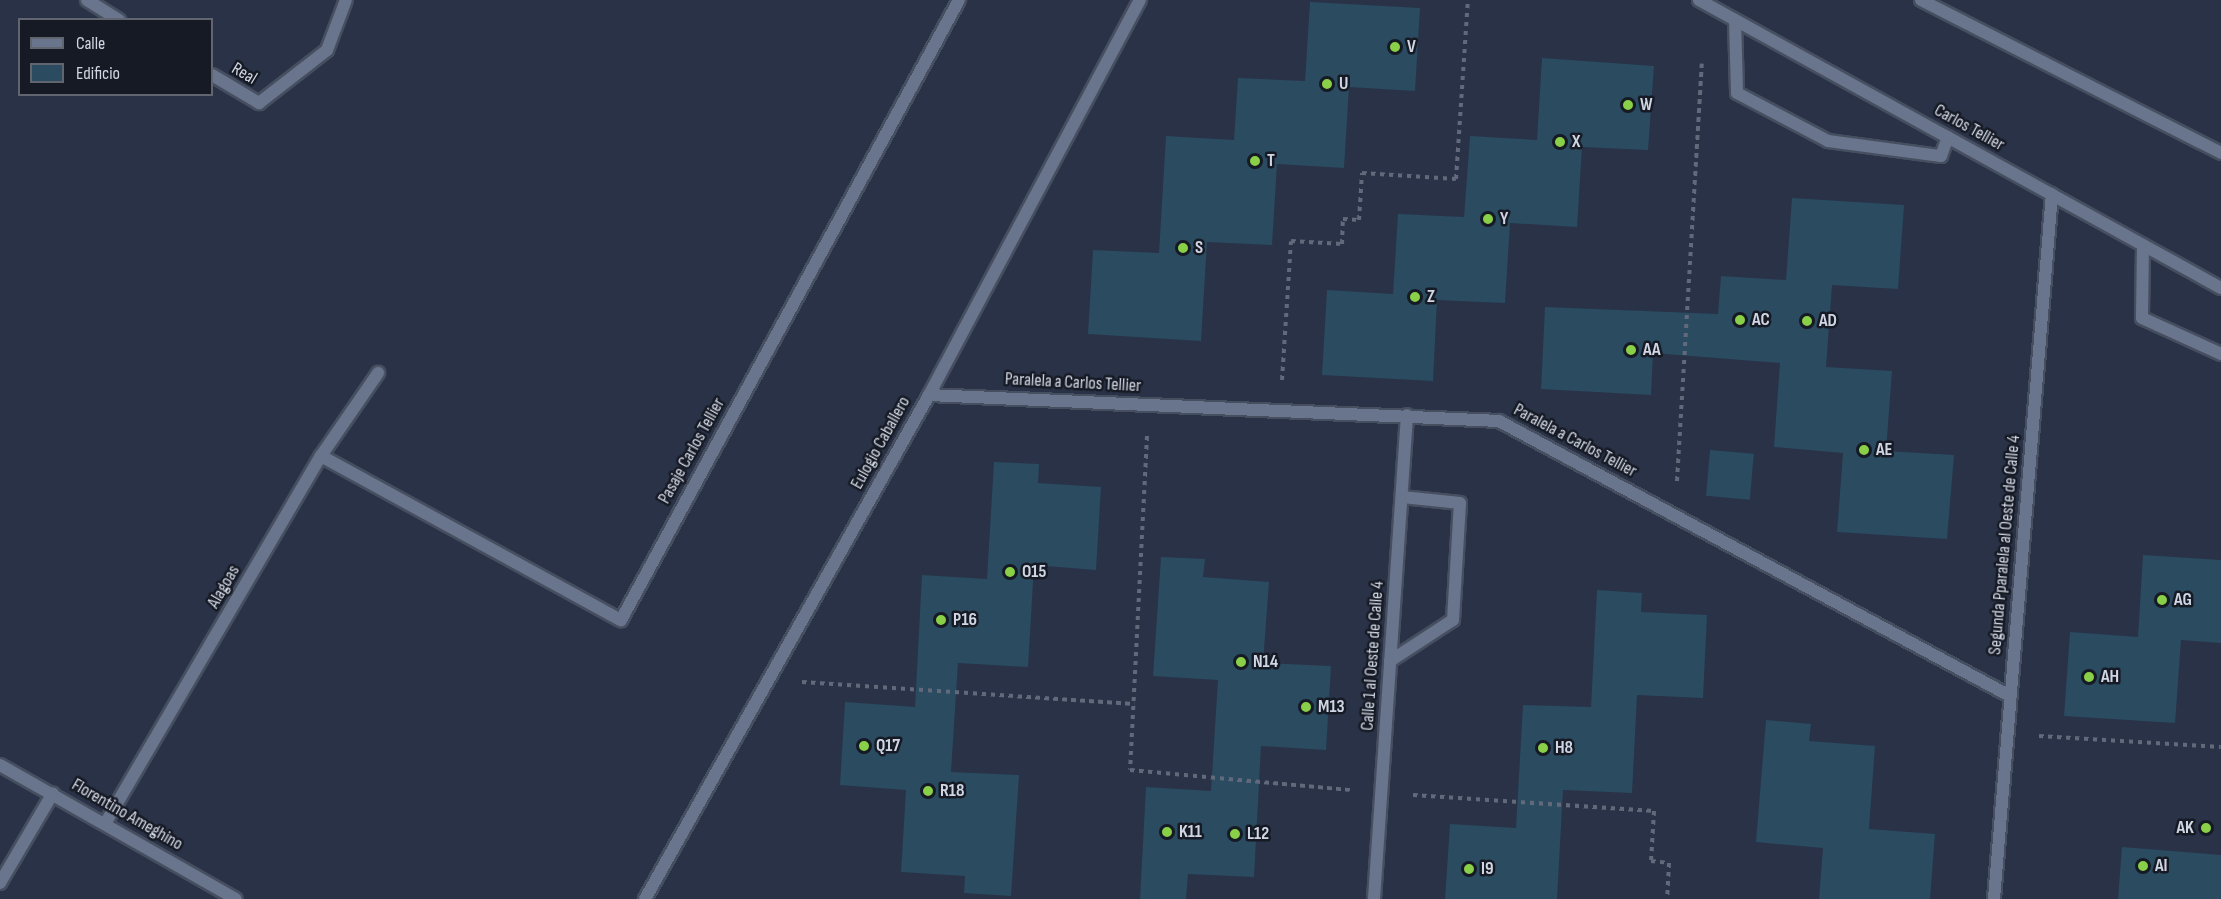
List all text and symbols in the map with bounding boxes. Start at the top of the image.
legend [18,18,213,96]
text: Calle [76,33,105,54]
place label: V [1407,36,1416,58]
marker: V [1388,40,1402,54]
street label: Real [227,58,261,90]
text: Edificio [76,63,120,84]
place label: U [1339,73,1348,95]
marker: U [1320,77,1334,91]
place label: W [1640,94,1653,116]
marker: W [1621,98,1635,112]
street label: Carlos Tellier [1930,100,2008,156]
place label: X [1572,131,1580,153]
marker: X [1553,135,1567,149]
place label: T [1267,150,1275,172]
marker: T [1248,154,1262,168]
place label: Y [1500,208,1508,230]
marker: Y [1481,212,1495,226]
place label: S [1195,237,1203,259]
marker: S [1176,241,1190,255]
place label: Z [1427,286,1435,308]
marker: Z [1408,290,1422,304]
place label: AC [1752,309,1770,331]
place label: AD [1819,310,1837,332]
marker: AC [1733,313,1747,327]
marker: AD [1800,314,1814,328]
place label: AA [1643,339,1660,361]
marker: AA [1624,343,1638,357]
street label: Paralela a Carlos Tellier [1004,369,1142,397]
street label: Eulogio Caballero [847,393,915,493]
street label: Pasaje Carlos Tellier [654,394,730,508]
street label: Paralela a Carlos Tellier [1510,399,1640,483]
street label: Segunda Pparalela al Oeste de Calle 4 [1985,434,2025,656]
place label: AE [1876,439,1892,461]
marker: AE [1857,443,1871,457]
place label: O15 [1022,561,1046,583]
street label: Alagoas [203,562,245,612]
marker: O15 [1003,565,1017,579]
street label: Calle 1 al Oeste de Calle 4 [1357,581,1389,731]
place label: AG [2174,589,2192,611]
marker: AG [2155,593,2169,607]
place label: P16 [953,609,977,631]
marker: P16 [934,613,948,627]
place label: N14 [1253,651,1278,673]
marker: N14 [1234,655,1248,669]
place label: AH [2101,666,2119,688]
marker: AH [2082,670,2096,684]
place label: M13 [1318,696,1344,718]
marker: M13 [1299,700,1313,714]
place label: Q17 [876,735,900,757]
place label: H8 [1555,737,1573,759]
marker: Q17 [857,739,871,753]
marker: H8 [1536,741,1550,755]
street label: Florentino Ameghino [68,774,186,856]
place label: R18 [940,780,964,802]
marker: R18 [921,784,935,798]
place label: AK [2177,817,2194,839]
place label: K11 [1179,821,1202,843]
marker: AK [2199,821,2213,835]
place label: L12 [1247,823,1269,845]
marker: K11 [1160,825,1174,839]
marker: L12 [1228,827,1242,841]
place label: AI [2155,855,2168,877]
place label: I9 [1481,858,1494,880]
marker: AI [2136,859,2150,873]
marker: I9 [1462,862,1476,876]

